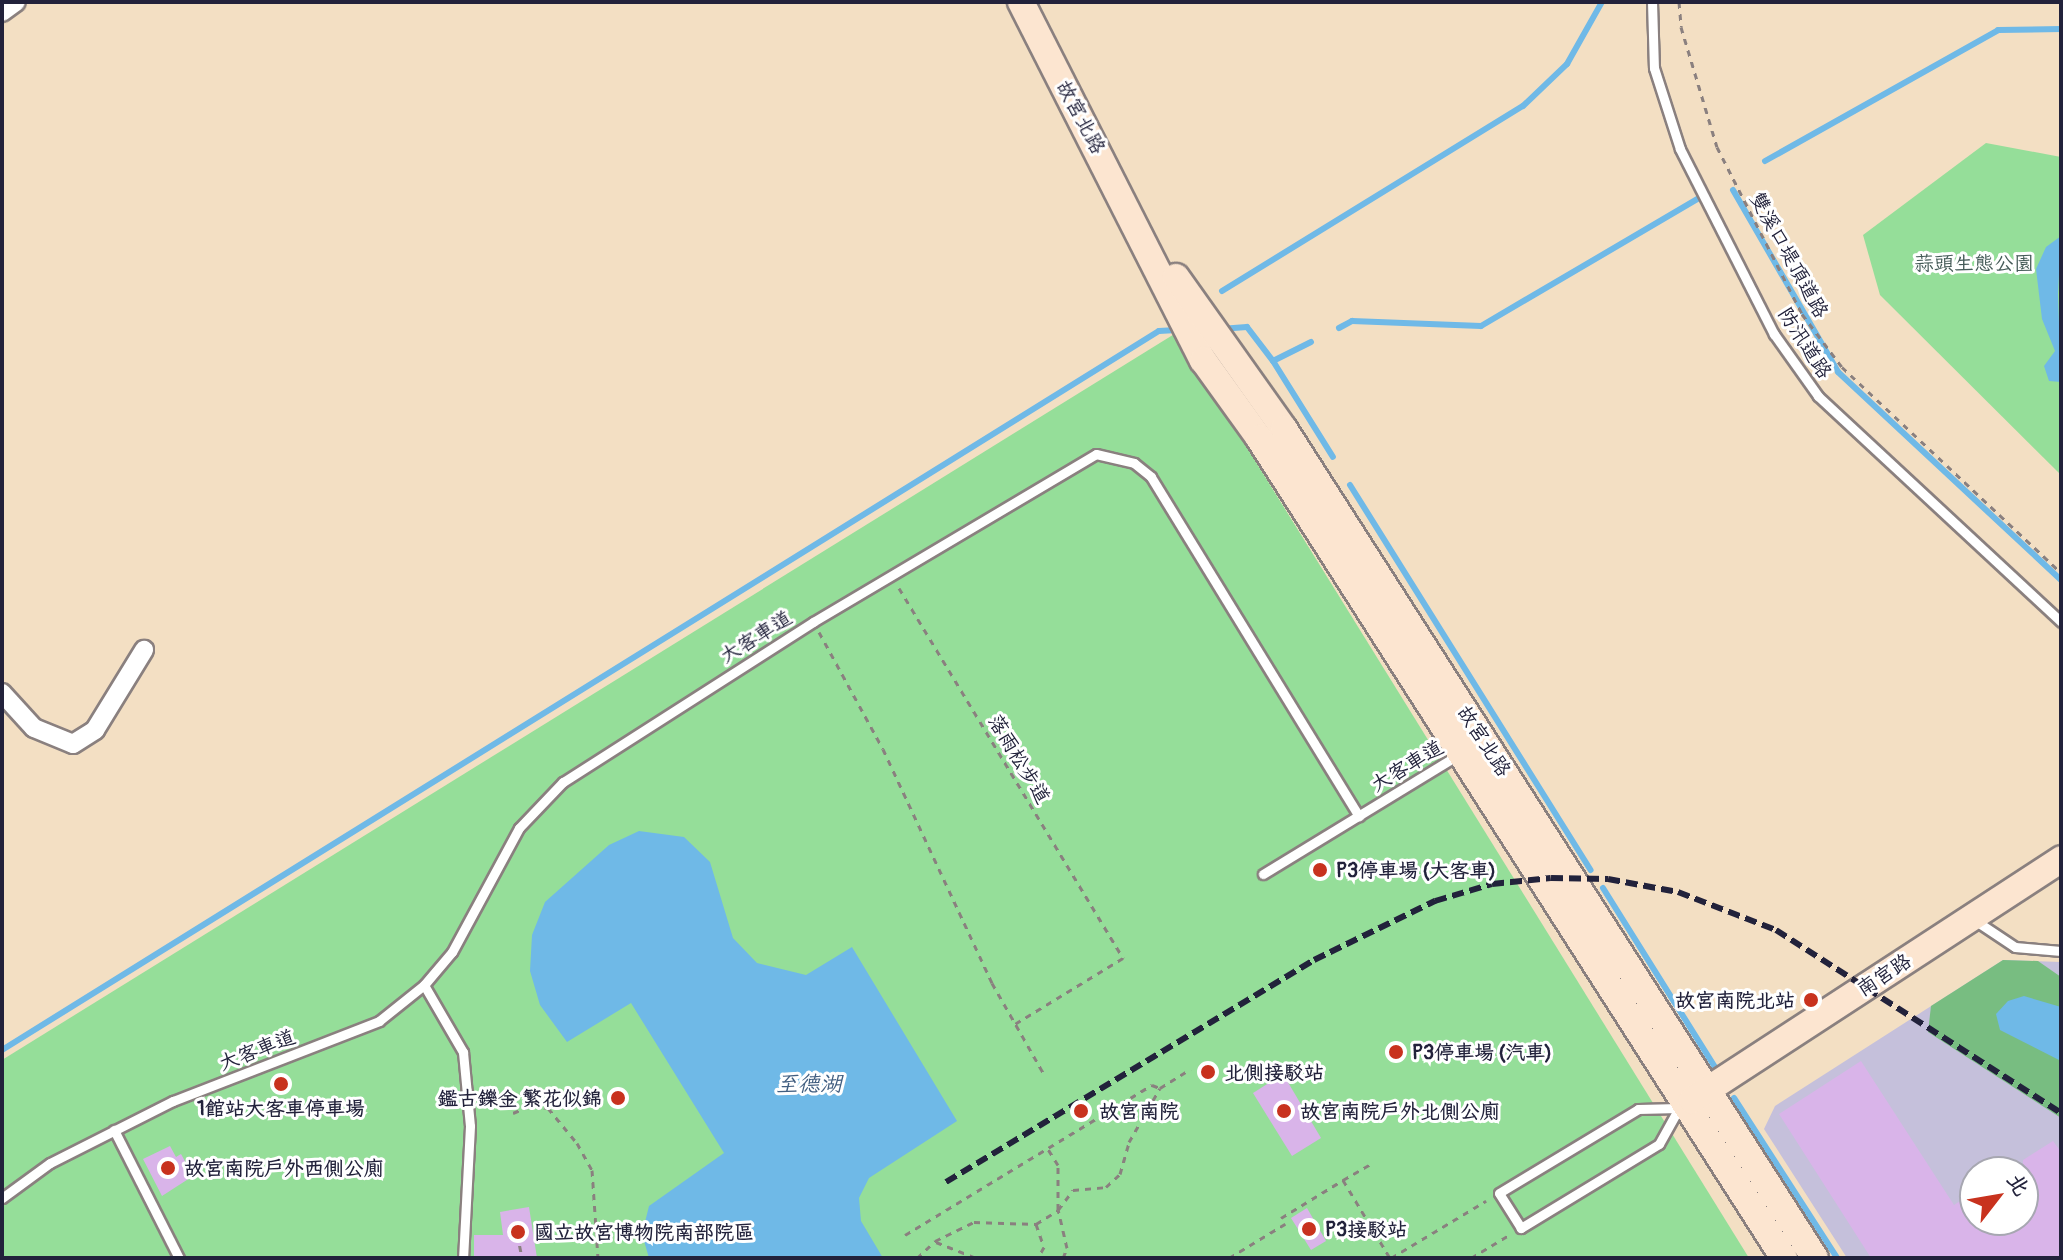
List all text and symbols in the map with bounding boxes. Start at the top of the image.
street label: 故宮北路 [1052,76,1110,158]
street label: 雙溪口堤頂道路 [1745,188,1833,322]
park label: 蒜頭生態公園 [1914,251,2034,275]
street label: 防汛道路 [1773,303,1837,383]
street label: 大客車道 [716,606,796,668]
street label: 故宮北路 [1452,701,1516,781]
street label: 落雨松步道 [983,710,1055,808]
street label: 大客車道 [1367,735,1447,797]
place label: P3停車場 (大客車) [1336,858,1496,882]
marker: P3停車場 (大客車) [1311,861,1329,879]
street label: 南宮路 [1852,949,1916,1001]
place label: 故宮南院北站 [1675,988,1795,1012]
marker: 故宮南院北站 [1802,991,1820,1009]
street label: 大客車道 [215,1024,299,1076]
place label: P3停車場 (汽車) [1412,1040,1552,1064]
marker: P3停車場 (汽車) [1387,1043,1405,1061]
place label: 北側接駁站 [1224,1060,1324,1084]
marker: 北側接駁站 [1199,1063,1217,1081]
water label: 至德湖 [776,1072,842,1098]
marker: 1館站大客車停車場 [272,1075,290,1093]
place label: 鑑古鑠金 繁花似錦 [438,1086,602,1110]
marker: 鑑古鑠金 繁花似錦 [609,1089,627,1107]
place label: 1館站大客車停車場 [197,1096,365,1120]
place label: 故宮南院 [1099,1099,1179,1123]
place label: 故宮南院戶外北側公廁 [1300,1099,1500,1123]
marker: 故宮南院 [1070,1100,1092,1122]
marker: 故宮南院戶外北側公廁 [1275,1102,1293,1120]
place label: 故宮南院戶外西側公廁 [184,1156,384,1180]
north arrow [1959,1156,2039,1236]
marker: 故宮南院戶外西側公廁 [159,1159,177,1177]
text: 北 [2000,1168,2036,1201]
place label: P3接駁站 [1325,1217,1407,1241]
place label: 國立故宮博物院南部院區 [534,1220,754,1244]
marker: P3接駁站 [1300,1220,1318,1238]
marker: 國立故宮博物院南部院區 [509,1223,527,1241]

